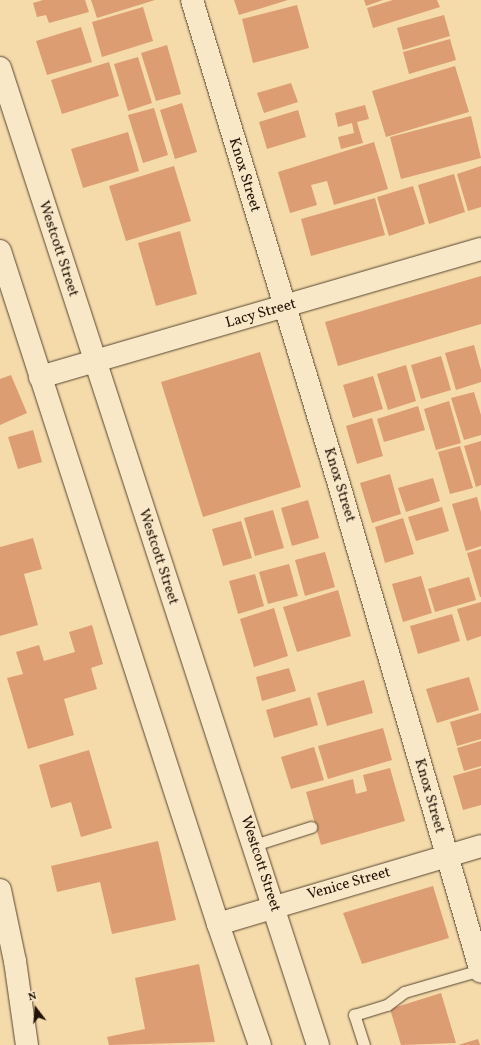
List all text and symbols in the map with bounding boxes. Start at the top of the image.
street label: Knox Street [224,136,264,214]
street label: Westcott Street [34,199,82,299]
street label: Lacy Street [223,295,299,333]
street label: Knox Street [319,446,359,524]
street label: Westcott Street [134,507,182,607]
street label: Knox Street [410,757,448,835]
street label: Westcott Street [236,814,284,914]
street label: Venice Street [305,864,393,904]
north arrow [16,989,56,1029]
text: N [27,989,38,1005]

